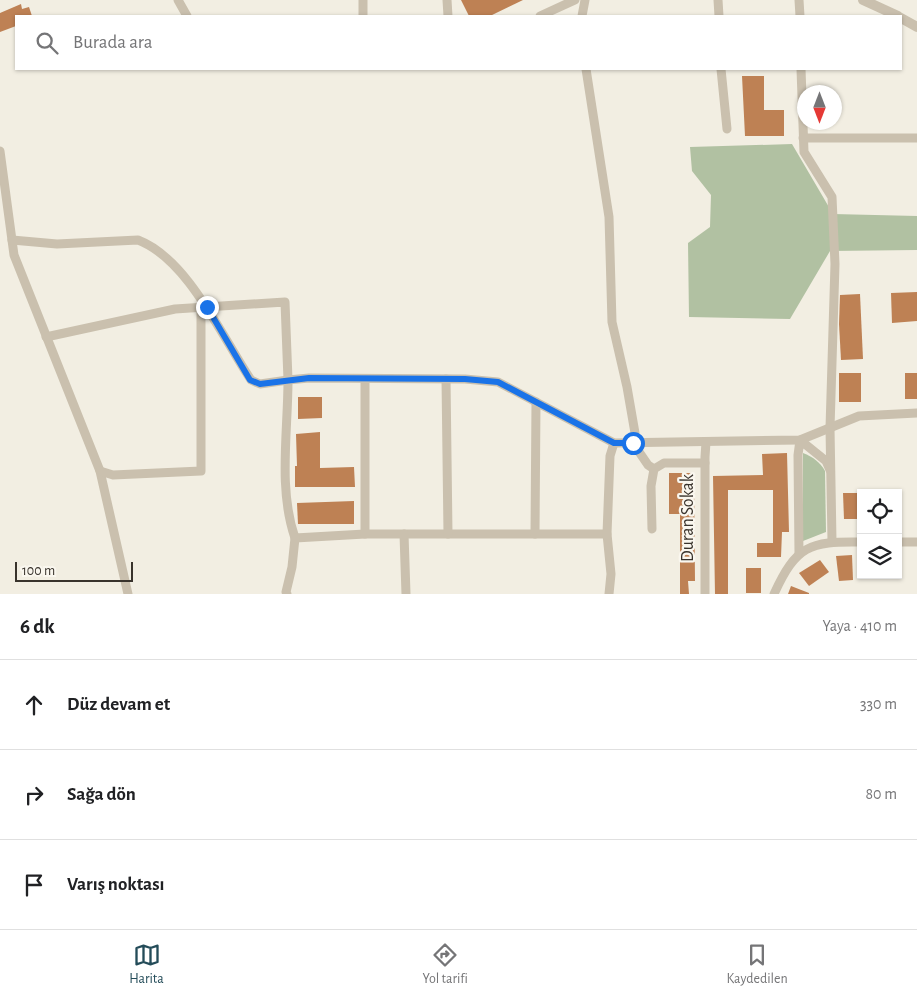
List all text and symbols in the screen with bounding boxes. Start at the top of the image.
search box [15,15,902,70]
icon: search [33,29,61,57]
text: Burada ara [73,33,152,52]
north arrow [797,85,842,130]
route end [196,296,219,319]
route start [622,432,645,455]
street label: Duran Sokak [679,473,697,562]
map controls [857,489,902,579]
button: locate [857,489,902,534]
button: layers [857,534,902,579]
scale bar [15,559,132,582]
text: 100 m [22,564,55,578]
text: 6 dk [20,616,55,637]
text: Yaya · 410 m [822,618,897,634]
icon: ahead [20,691,48,719]
text: Düz devam et [67,695,170,714]
text: 330 m [860,696,897,712]
icon: right [20,781,48,809]
text: Sağa dön [67,785,136,804]
text: 80 m [866,786,897,802]
icon: arrive [20,871,48,899]
text: Varış noktası [67,875,165,894]
tab: Harita [129,941,164,988]
tab: Yol tarifi [422,941,468,988]
tab: Kaydedilen [727,941,788,988]

